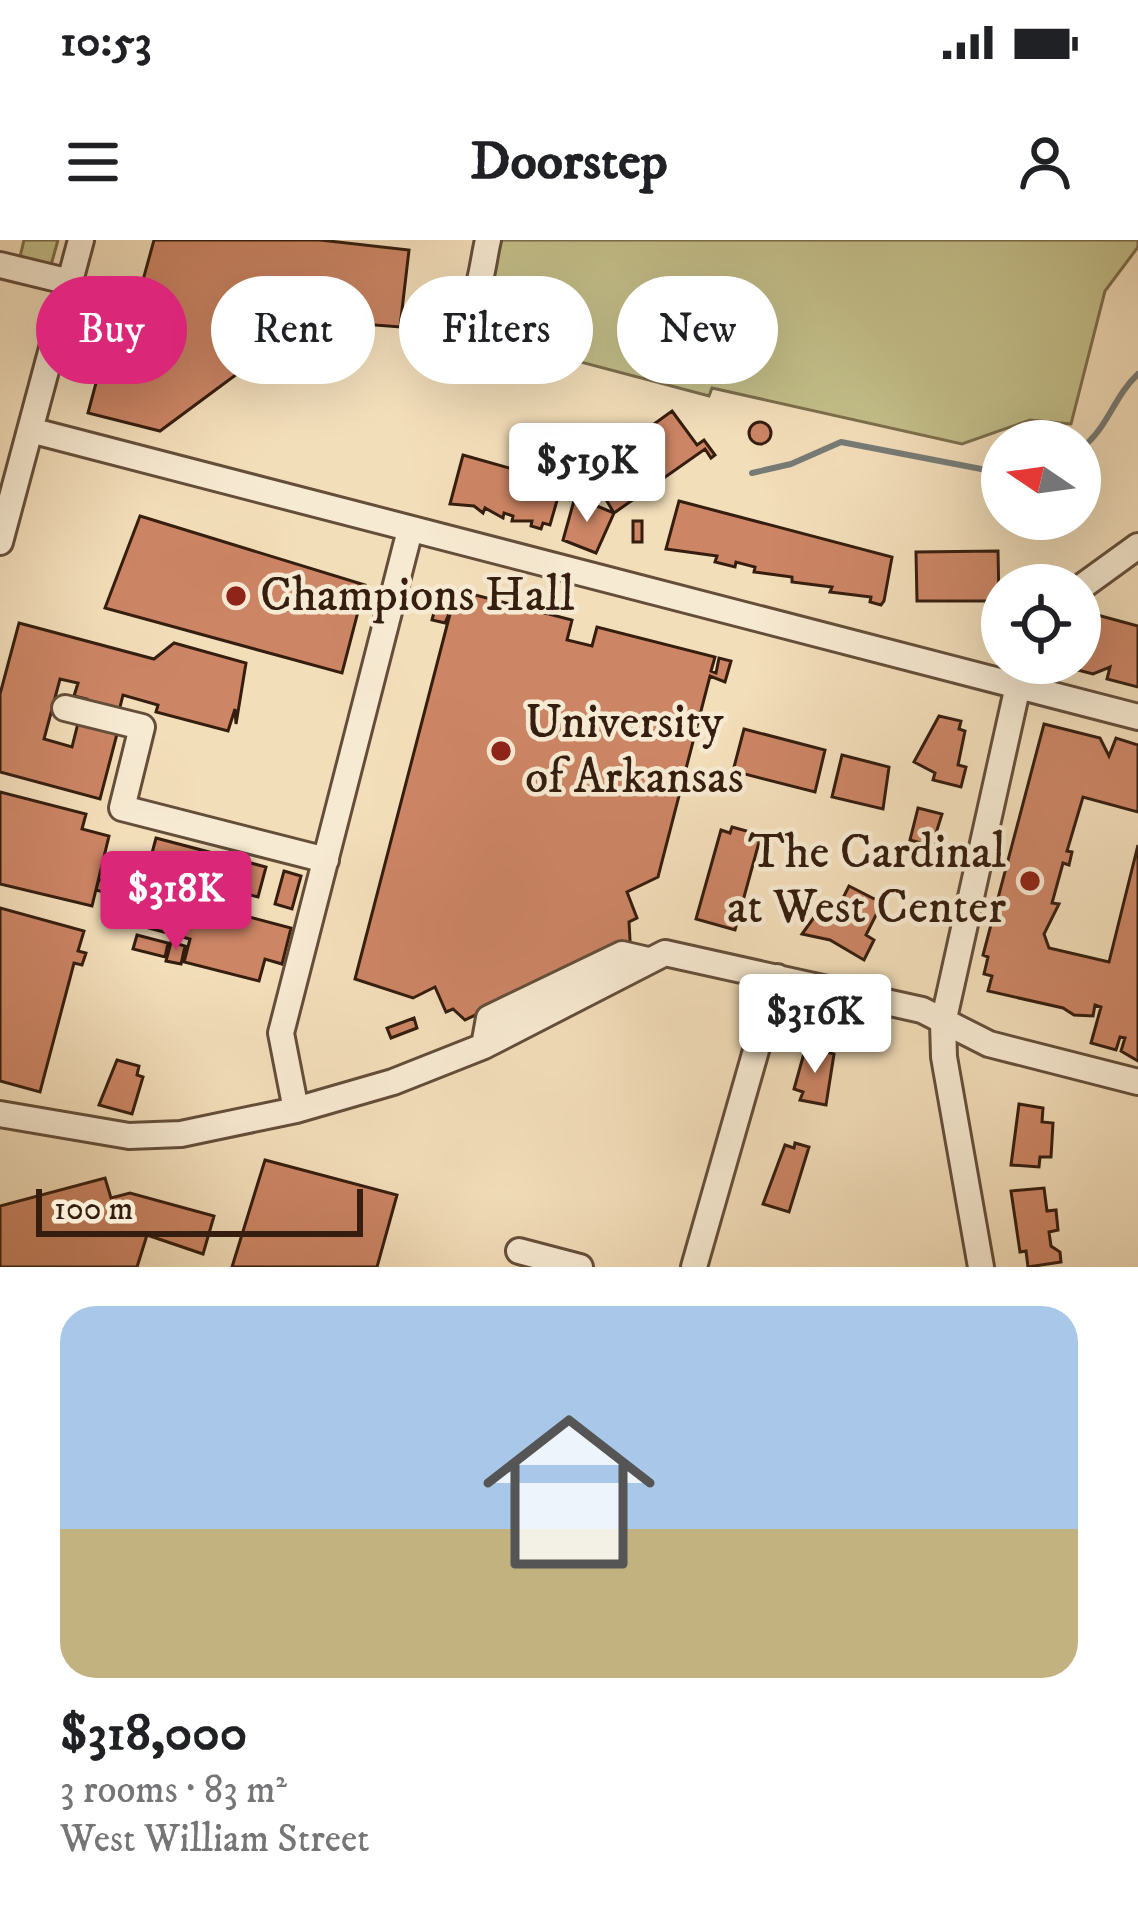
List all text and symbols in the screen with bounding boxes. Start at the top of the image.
text: 10:53 [60,14,151,70]
icon: menu [60,129,126,195]
text: Doorstep [470,129,668,196]
icon: person [1012,129,1078,195]
chip: Buy [36,276,187,384]
chip: Rent [211,276,375,384]
chip: Filters [399,276,593,384]
chip: New [617,276,778,384]
north arrow [981,420,1101,540]
map controls [981,420,1101,684]
pin: $519K [503,423,671,525]
text: $519K [536,437,638,486]
button: locate [981,564,1101,684]
place label: Champions Hall [260,566,575,626]
marker: Champions Hall [223,583,249,609]
place label: University of Arkansas [525,693,744,808]
marker: University of Arkansas [488,738,514,764]
place label: The Cardinal at West Center [727,823,1007,938]
pin: $318K [92,851,260,953]
text: $318K [127,865,225,914]
marker: The Cardinal at West Center [1017,868,1043,894]
pin: $316K [731,974,899,1076]
text: $316K [766,988,864,1037]
scale bar [36,1183,363,1236]
text: 100 m [54,1189,133,1230]
icon: home [461,1384,677,1600]
text: $318,000 [60,1702,247,1766]
text: 3 rooms · 83 m² [60,1766,287,1815]
text: West William Street [60,1815,370,1864]

